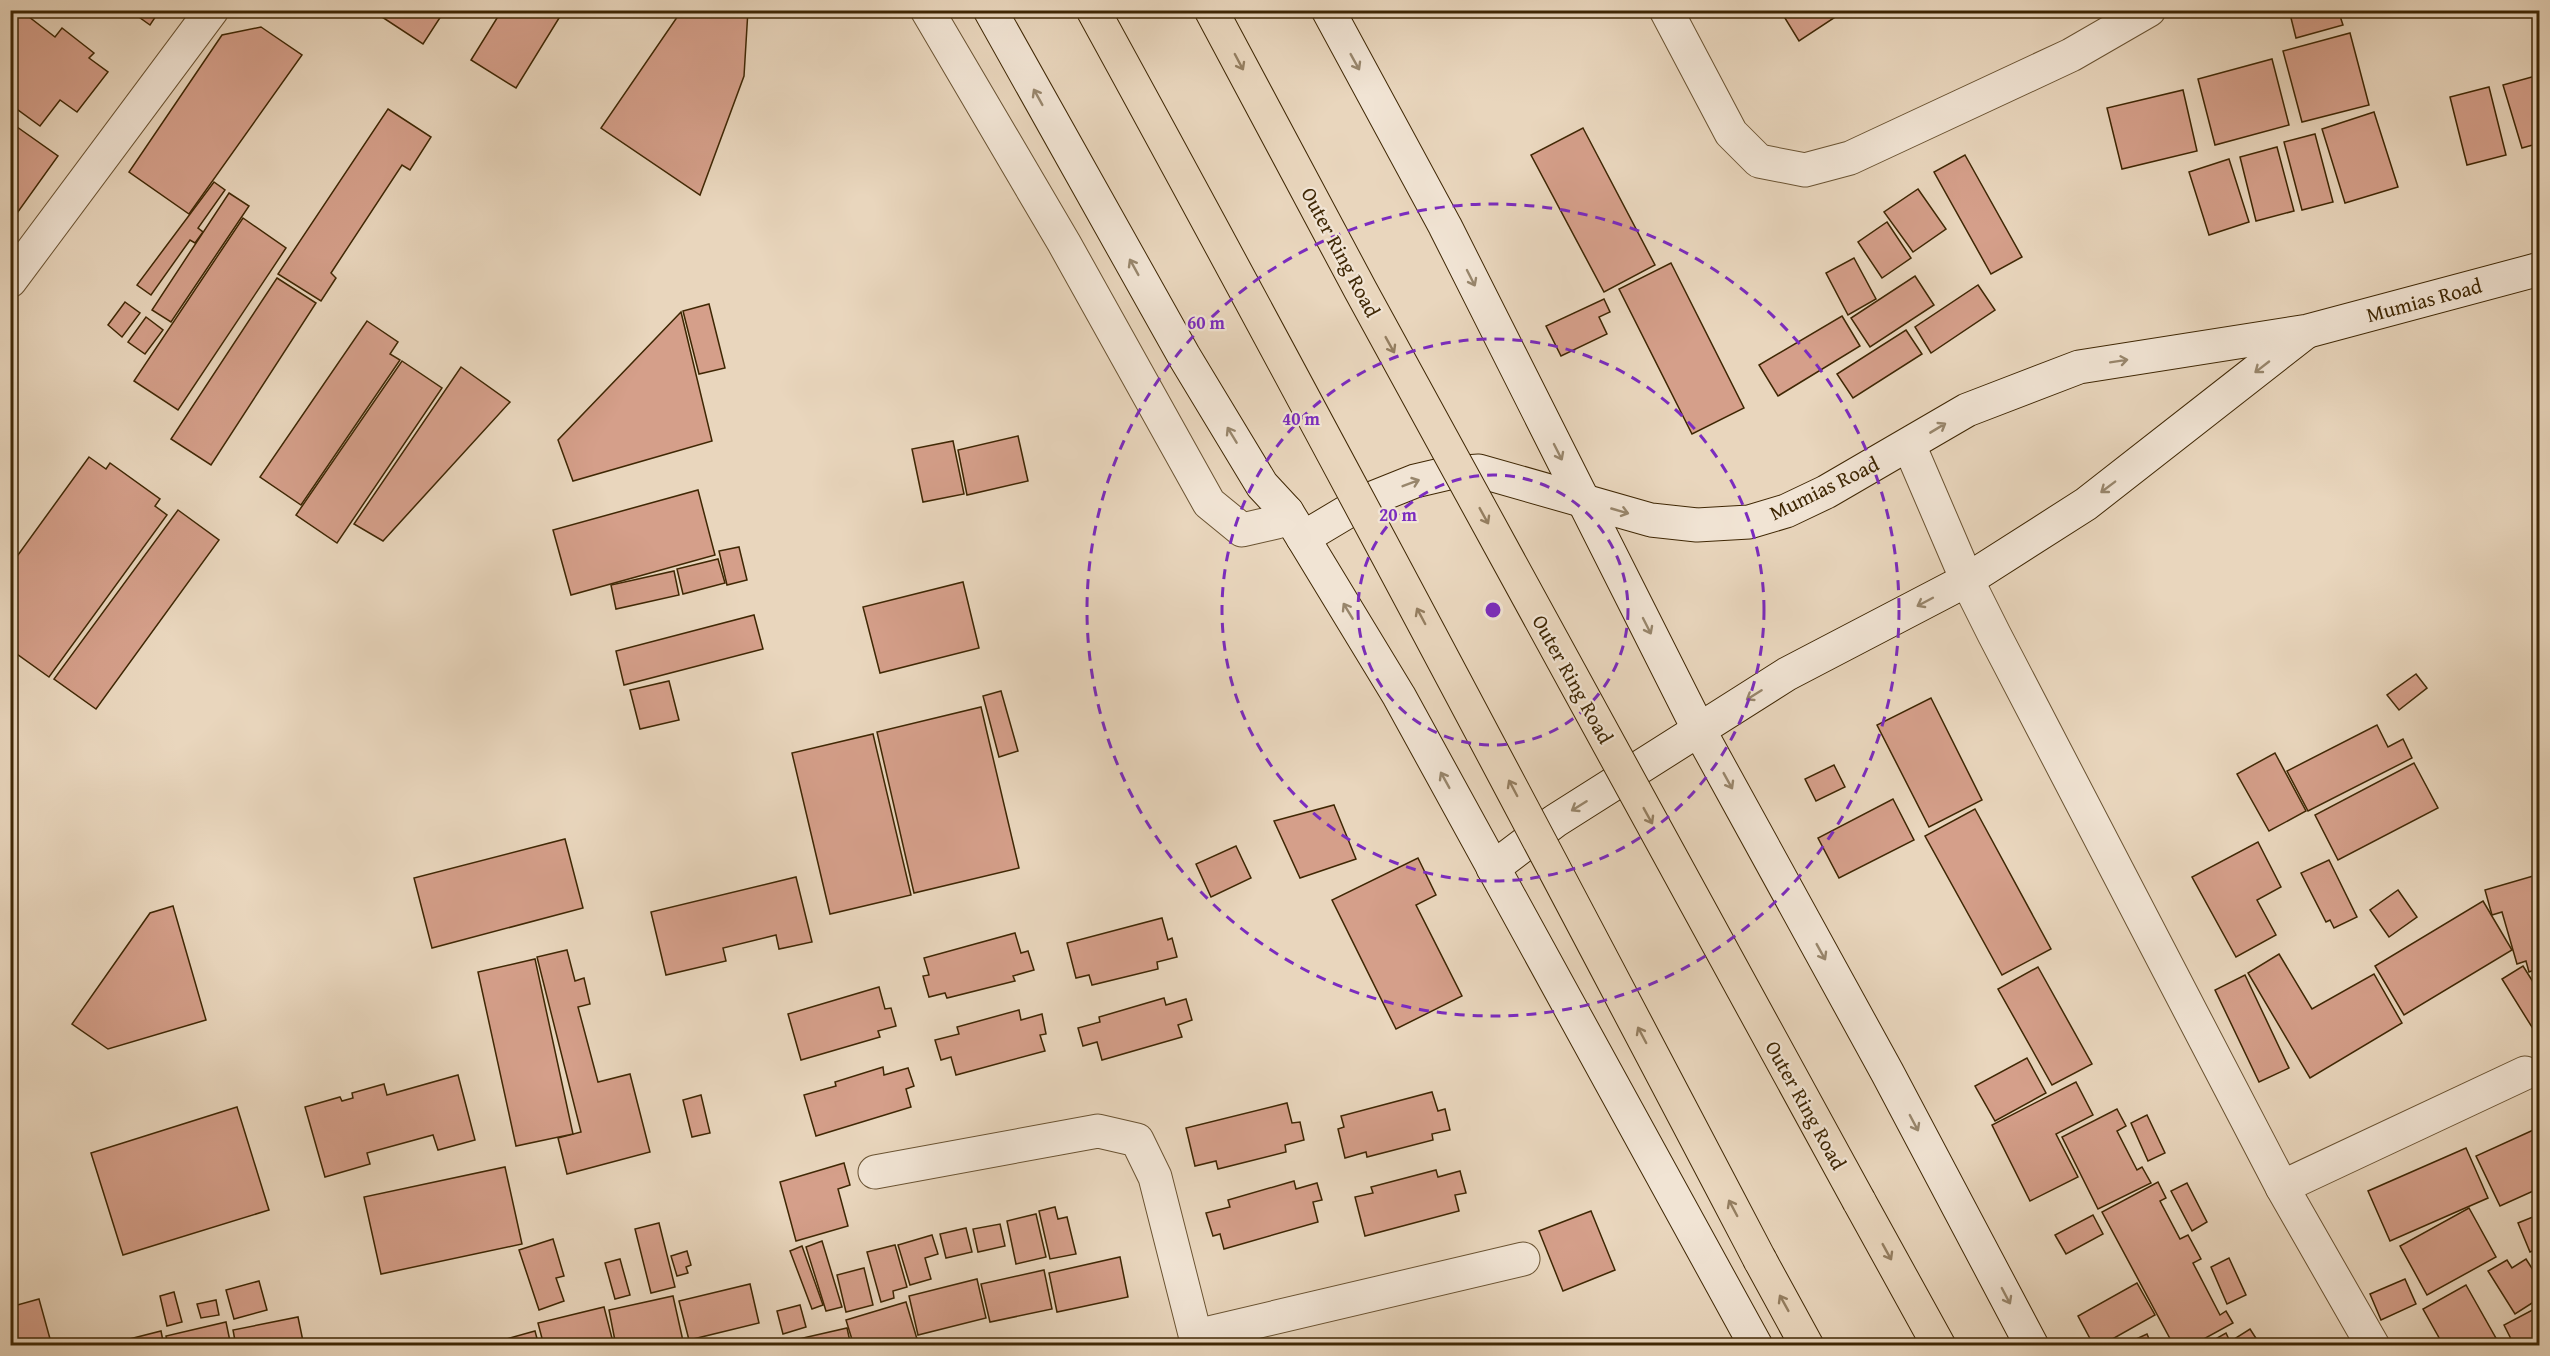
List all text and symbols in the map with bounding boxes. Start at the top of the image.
one-way arrow [1233,53,1245,70]
one-way arrow [1349,53,1361,70]
one-way arrow [1032,89,1044,106]
street label: Outer Ring Road [1294,181,1389,323]
one-way arrow [1128,259,1140,276]
one-way arrow [1466,268,1477,286]
street label: Mumias Road [2363,269,2486,330]
text: 60 m [1187,309,1226,336]
one-way arrow [1385,336,1397,353]
one-way arrow [2109,355,2129,366]
one-way arrow [2254,361,2270,374]
text: 40 m [1282,405,1321,432]
one-way arrow [1929,421,1946,433]
one-way arrow [1226,427,1238,444]
one-way arrow [1553,443,1565,461]
street label: Mumias Road [1764,448,1885,528]
one-way arrow [1401,477,1420,488]
one-way arrow [2100,480,2116,493]
text: 20 m [1379,501,1418,528]
one-way arrow [1610,506,1629,517]
one-way arrow [1478,507,1490,524]
one-way arrow [1917,597,1935,608]
centre of rings [1483,600,1503,620]
one-way arrow [1341,603,1353,620]
one-way arrow [1415,608,1427,625]
street label: Outer Ring Road [1525,609,1622,750]
one-way arrow [1641,617,1653,635]
one-way arrow [1746,689,1763,701]
one-way arrow [1439,772,1451,789]
one-way arrow [1722,772,1734,789]
one-way arrow [1507,780,1519,797]
one-way arrow [1571,800,1588,812]
one-way arrow [1642,807,1654,824]
one-way arrow [1815,943,1827,960]
one-way arrow [1636,1026,1648,1044]
street label: Outer Ring Road [1758,1035,1855,1176]
one-way arrow [1909,1114,1920,1132]
one-way arrow [1727,1200,1739,1217]
one-way arrow [1882,1243,1894,1260]
one-way arrow [2000,1286,2012,1304]
one-way arrow [1778,1294,1789,1312]

